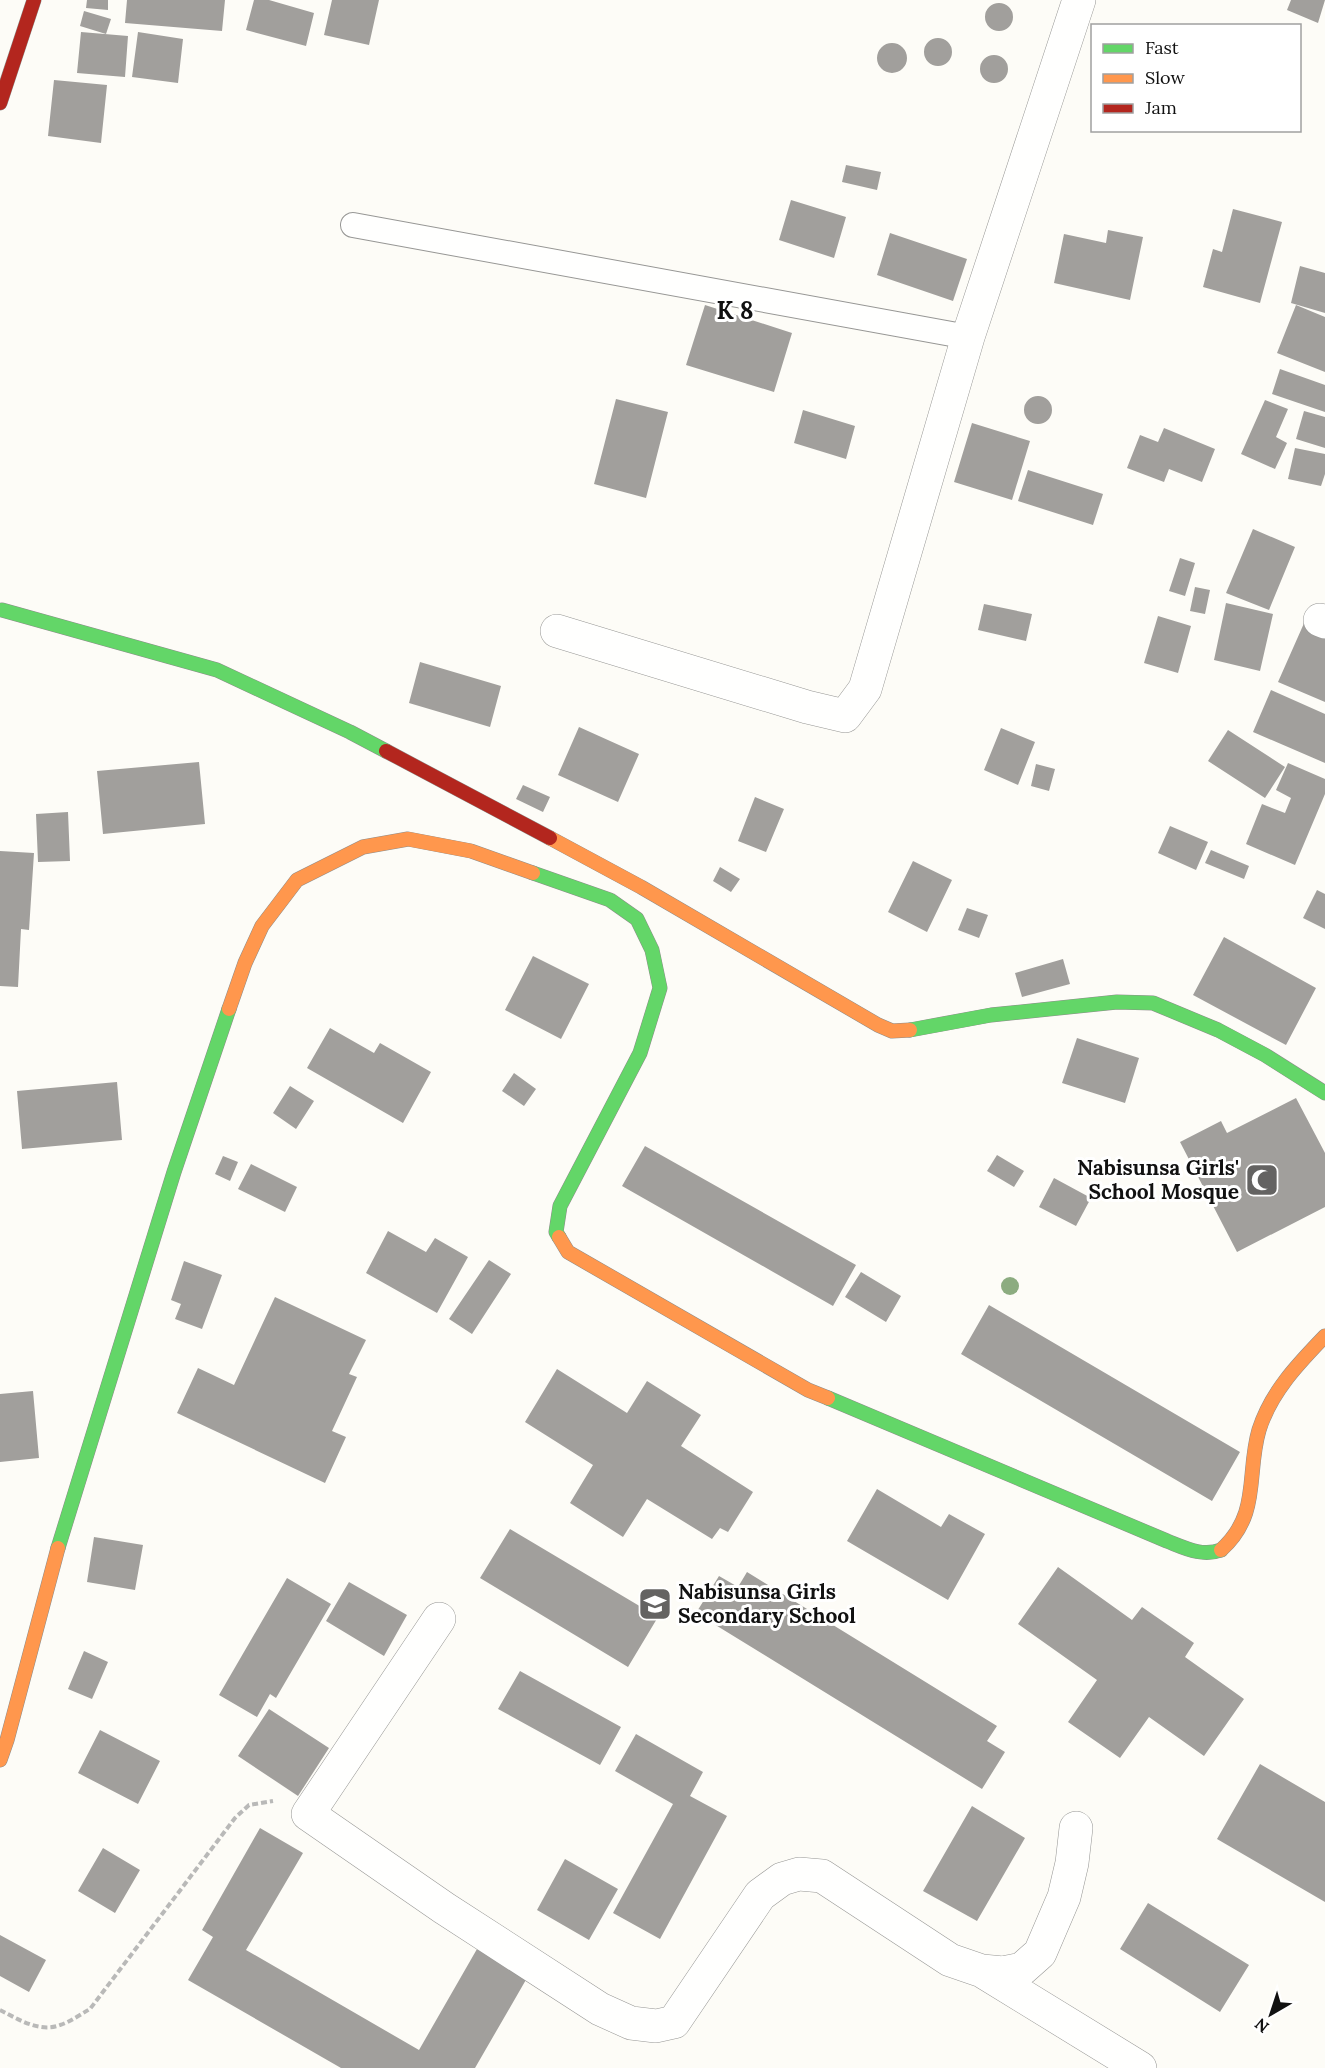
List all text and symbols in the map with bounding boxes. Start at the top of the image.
legend [1091,24,1301,132]
text: Fast [1145,36,1179,59]
text: Slow [1145,66,1185,89]
text: Jam [1144,96,1177,119]
district label: K 8 [716,295,754,326]
place label: Nabisunsa Girls' School Mosque [1077,1154,1239,1205]
mosque icon: Nabisunsa Girls' School Mosque [1244,1162,1280,1198]
place label: Nabisunsa Girls Secondary School [678,1578,856,1629]
school or university icon: Nabisunsa Girls Secondary School [637,1586,673,1622]
north arrow [1241,1984,1301,2044]
text: N [1250,2014,1273,2037]

